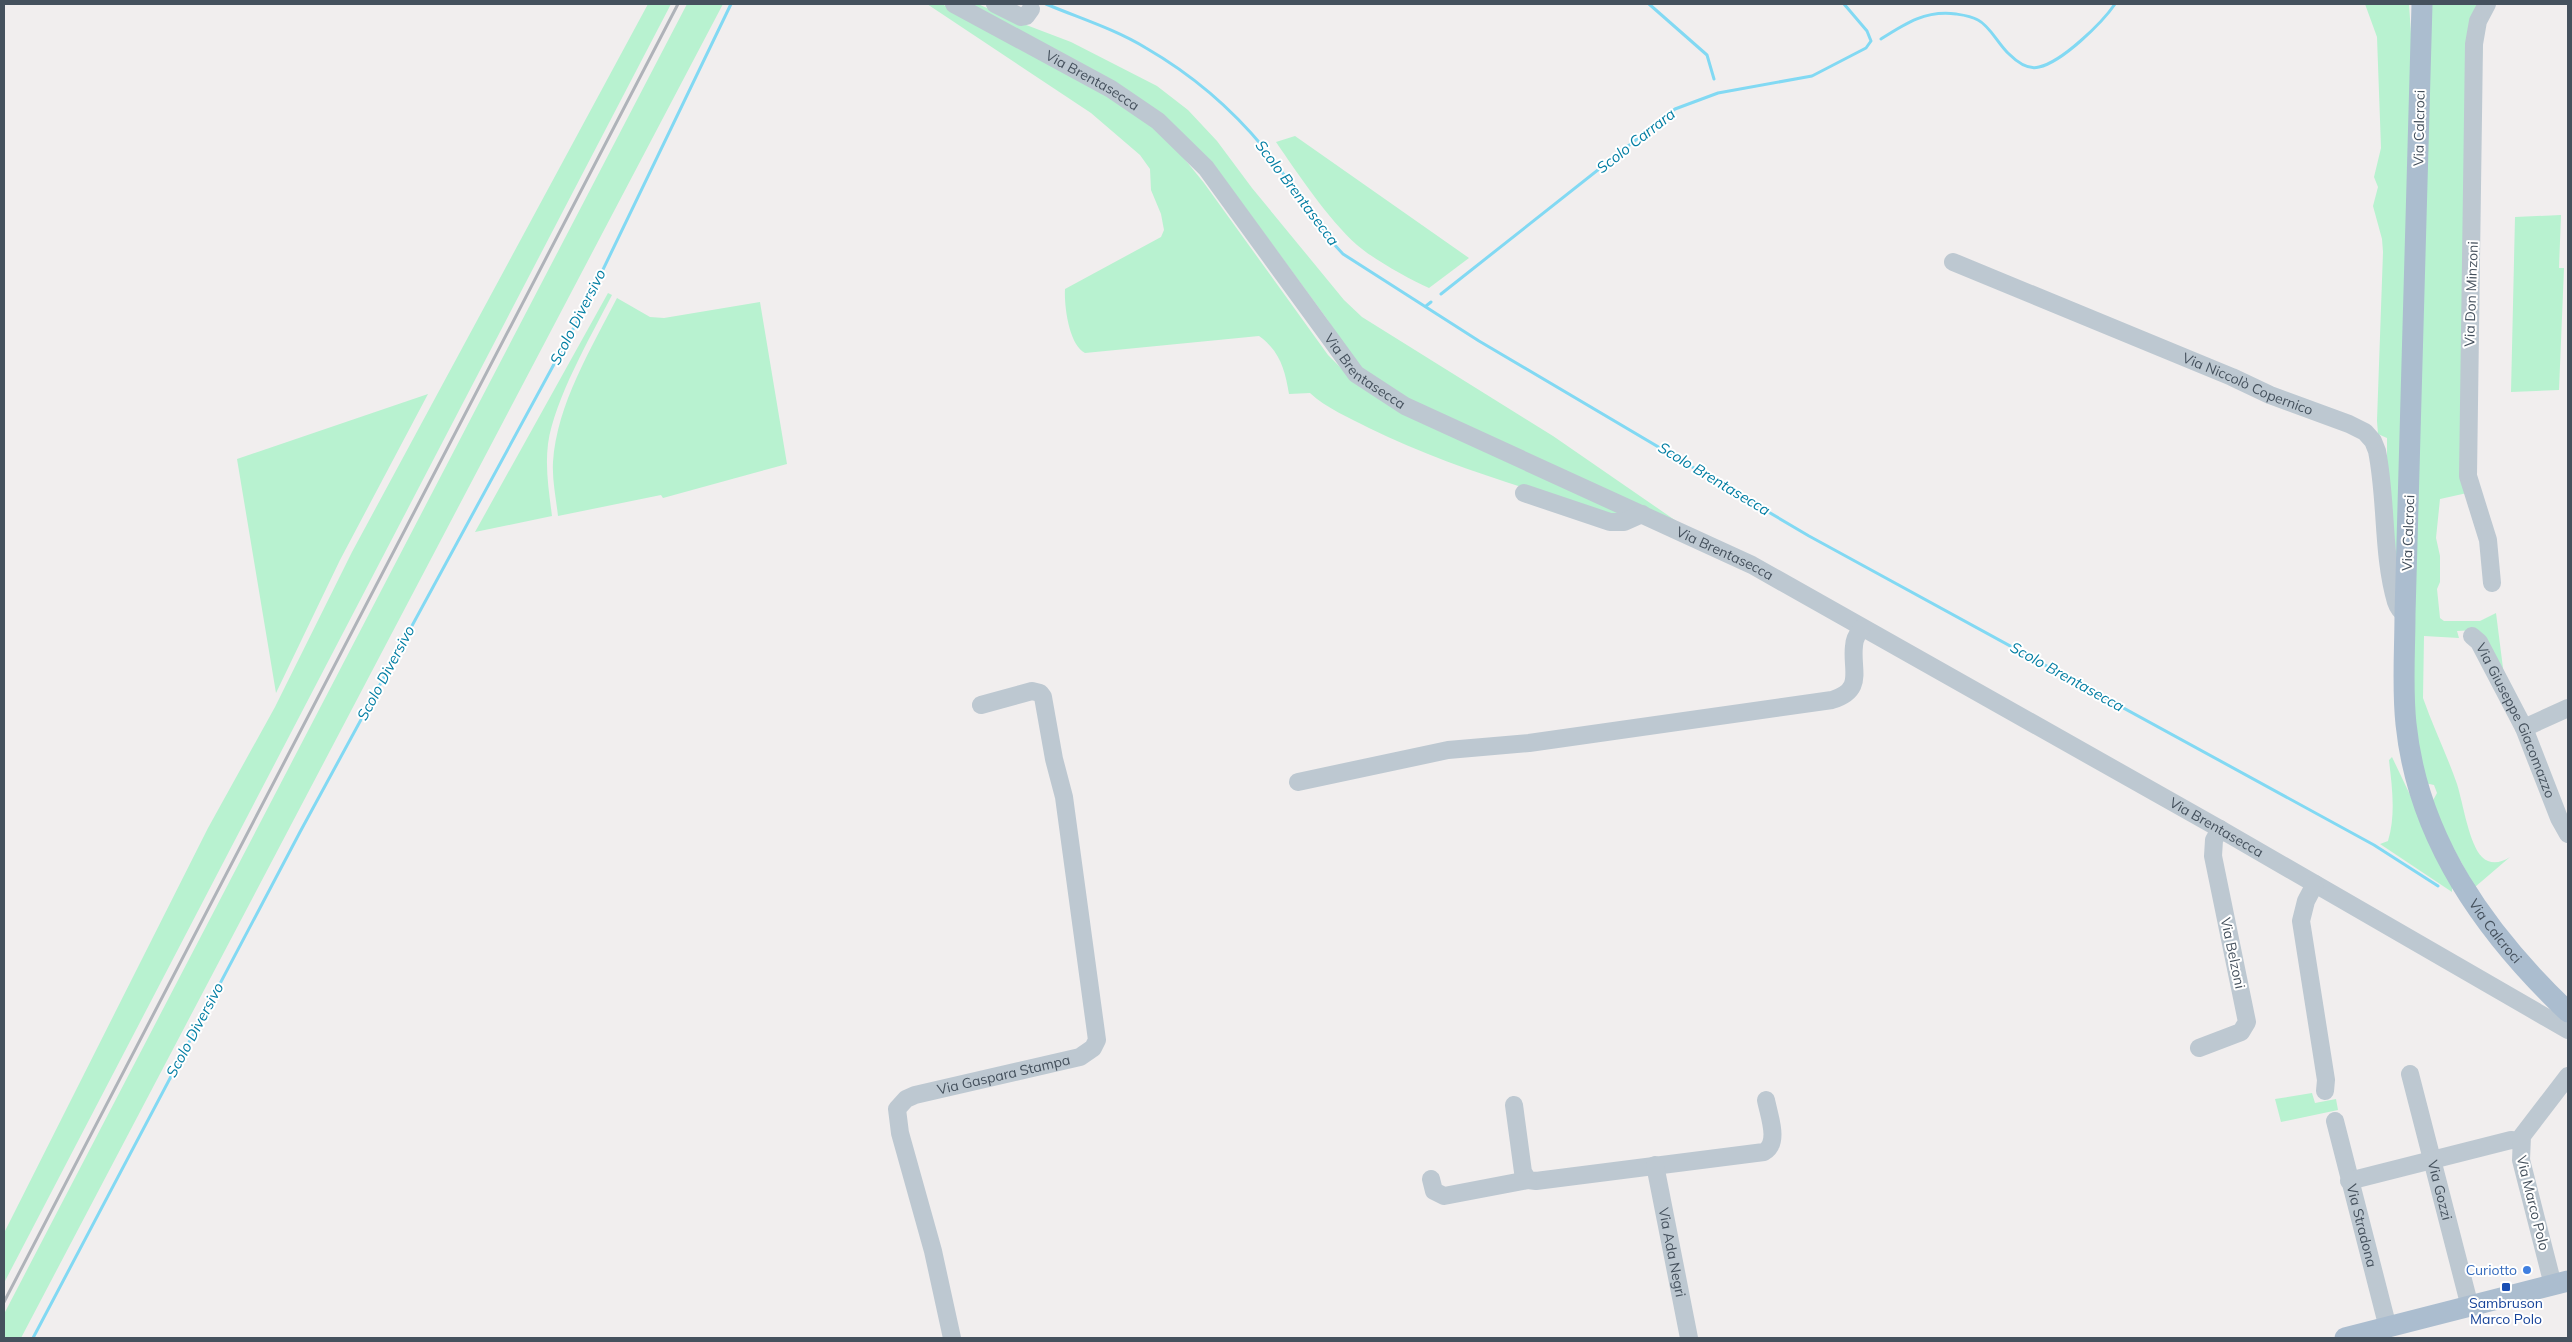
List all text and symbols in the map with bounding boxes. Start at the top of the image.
street label: Via Brentasecca [1042,46,1143,115]
street label: Via Calcroci [2409,90,2429,166]
water label: Scolo Carrara [1593,104,1679,177]
water label: Scolo Brentasecca [1252,136,1343,249]
street label: Via Don Minzoni [2460,241,2482,347]
water label: Scolo Diversivo [545,265,610,368]
street label: Via Brentasecca [1320,330,1409,413]
street label: Via Niccolò Copernico [2180,349,2316,419]
water label: Scolo Brentasecca [1655,438,1774,519]
street label: Via Calcroci [2398,494,2418,572]
street label: Via Brentasecca [1673,523,1777,584]
water label: Scolo Diversivo [353,622,419,724]
water label: Scolo Brentasecca [2007,637,2127,716]
street label: Via Giuseppe Giacomazzo [2472,640,2559,801]
street label: Via Brentasecca [2166,793,2267,861]
street label: Via Calcroci [2465,895,2526,967]
street label: Via Belzoni [2217,916,2249,990]
water label: Scolo Diversivo [162,979,228,1081]
street label: Via Gaspara Stampa [935,1051,1072,1099]
street label: Via Marco Polo [2513,1154,2553,1252]
street label: Via Gozzi [2424,1158,2456,1222]
street label: Via Stradona [2342,1182,2381,1269]
street label: Via Ada Negri [1655,1206,1690,1299]
place label: Curiotto [2466,1261,2517,1279]
marker: Curiotto [2521,1264,2533,1276]
marker: Sambruson Marco Polo [2500,1281,2512,1293]
place label: Sambruson Marco Polo [2469,1294,2543,1328]

